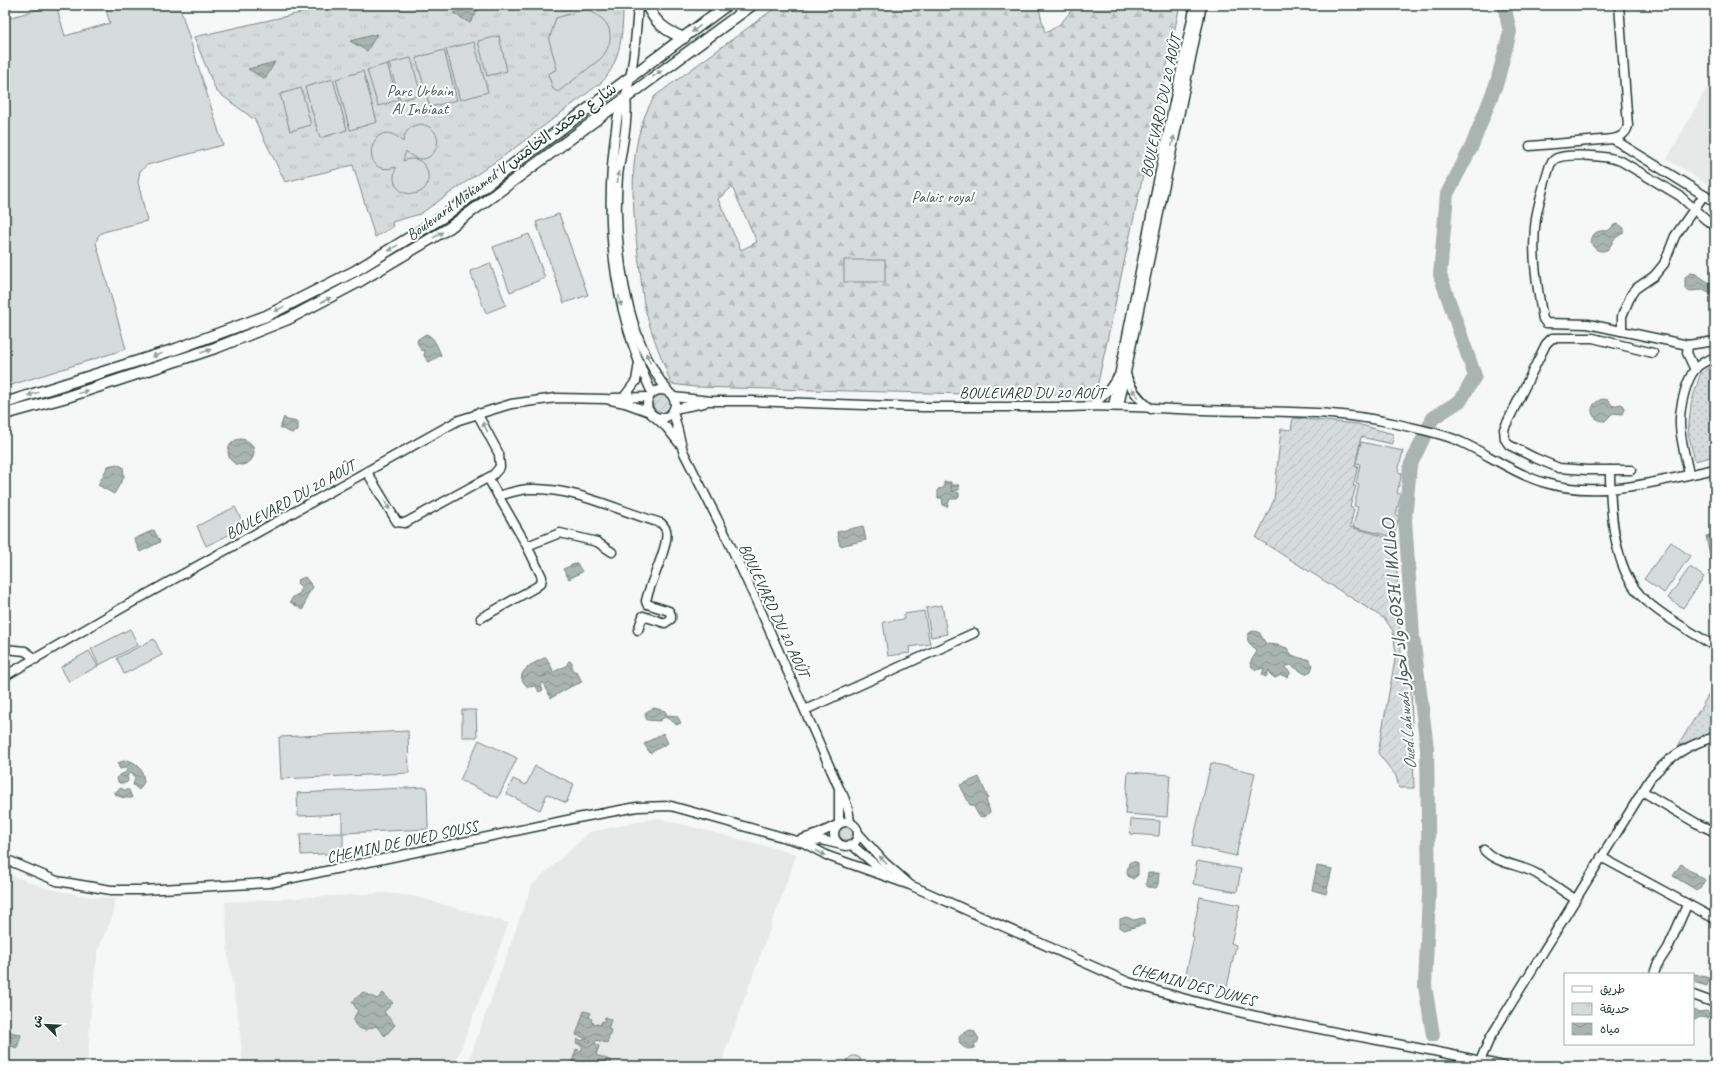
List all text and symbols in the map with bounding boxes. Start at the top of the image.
one-way arrow [691,24,701,32]
street label: BOULEVARD DU 20 AOÛT [1136,29,1187,179]
one-way arrow [652,70,663,78]
street label: Boulevard Mohamed V شارع محمد الخامس [402,79,621,246]
park label: Parc Urbain Al Inbiaat [387,81,454,119]
one-way arrow [1171,135,1177,147]
one-way arrow [615,171,622,183]
park label: Palais royal [911,187,976,207]
one-way arrow [432,231,444,238]
one-way arrow [388,244,398,252]
one-way arrow [618,295,624,307]
one-way arrow [320,296,331,303]
one-way arrow [273,306,284,312]
one-way arrow [201,348,213,354]
one-way arrow [151,352,163,358]
one-way arrow [645,353,651,364]
street label: BOULEVARD DU 20 AOÛT [959,383,1108,403]
one-way arrow [1131,387,1139,398]
one-way arrow [77,389,89,395]
one-way arrow [27,391,39,397]
one-way arrow [481,421,488,433]
street label: BOULEVARD DU 20 AOÛT [222,454,362,544]
one-way arrow [384,499,391,511]
water label: Oued Lahwah واد لحوار ⴰⵙⵉⴼ ⵏ ⵍⵃⵡⴰⵔ [1378,515,1421,771]
street label: BOULEVARD DU 20 AOÛT [734,540,815,684]
street label: CHEMIN DE OUED SOUSS [325,816,482,868]
one-way arrow [815,849,827,856]
one-way arrow [878,855,888,865]
street label: CHEMIN DES DUNES [1130,959,1260,1012]
legend [1564,973,1694,1045]
text: طريق [1600,981,1625,997]
text: حديقة [1600,1001,1629,1017]
north arrow [26,1005,66,1045]
text: ش [28,1013,46,1029]
text: مياه [1600,1021,1620,1037]

